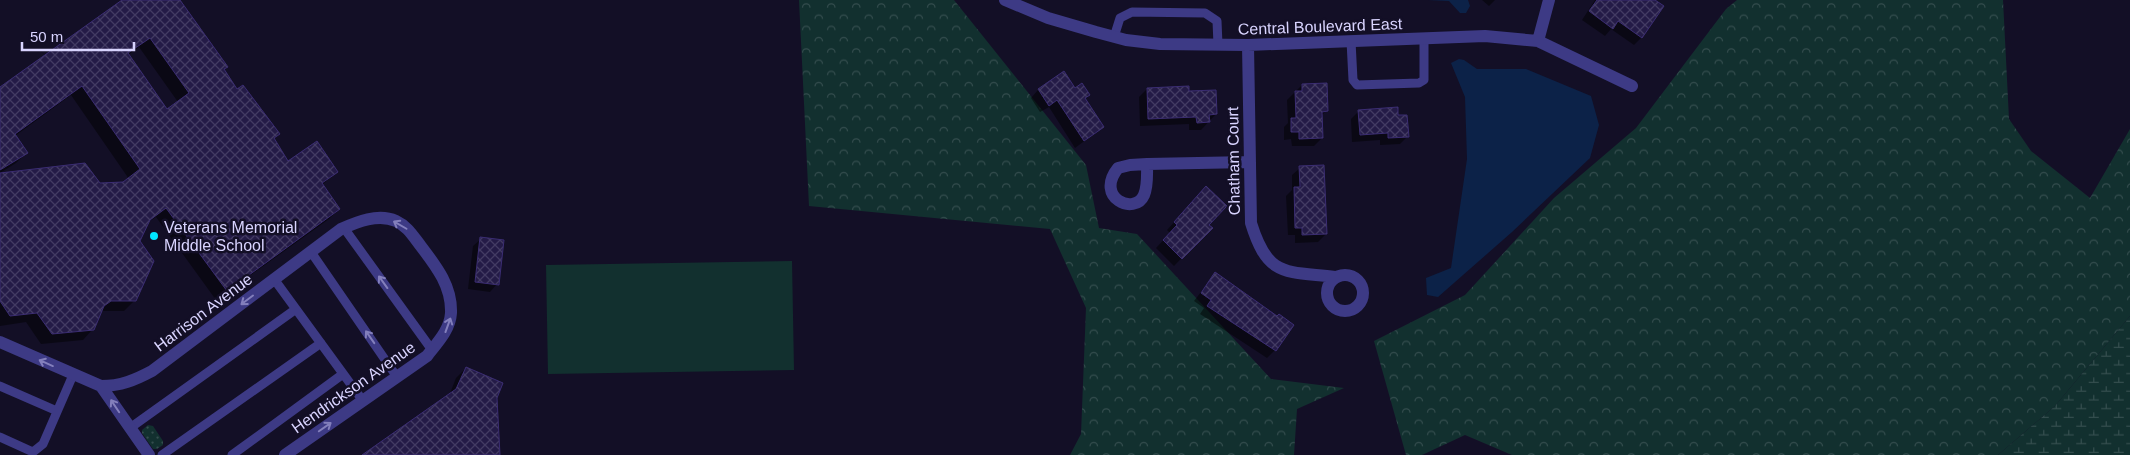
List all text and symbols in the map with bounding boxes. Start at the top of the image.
street label: Central Boulevard East [1238,15,1403,38]
scale bar [22,20,135,52]
text: 50 m [30,28,63,45]
street label: Chatham Court [1224,106,1243,215]
place label: Veterans Memorial Middle School [164,219,297,254]
one-way arrow [393,219,407,229]
marker: Veterans Memorial Middle School [148,230,160,242]
street label: Harrison Avenue [151,270,256,355]
one-way arrow [378,275,388,289]
one-way arrow [240,295,254,305]
one-way arrow [444,318,453,333]
one-way arrow [365,330,375,344]
street label: Hendrickson Avenue [288,338,418,436]
one-way arrow [39,358,54,367]
one-way arrow [110,399,120,413]
one-way arrow [317,422,331,432]

